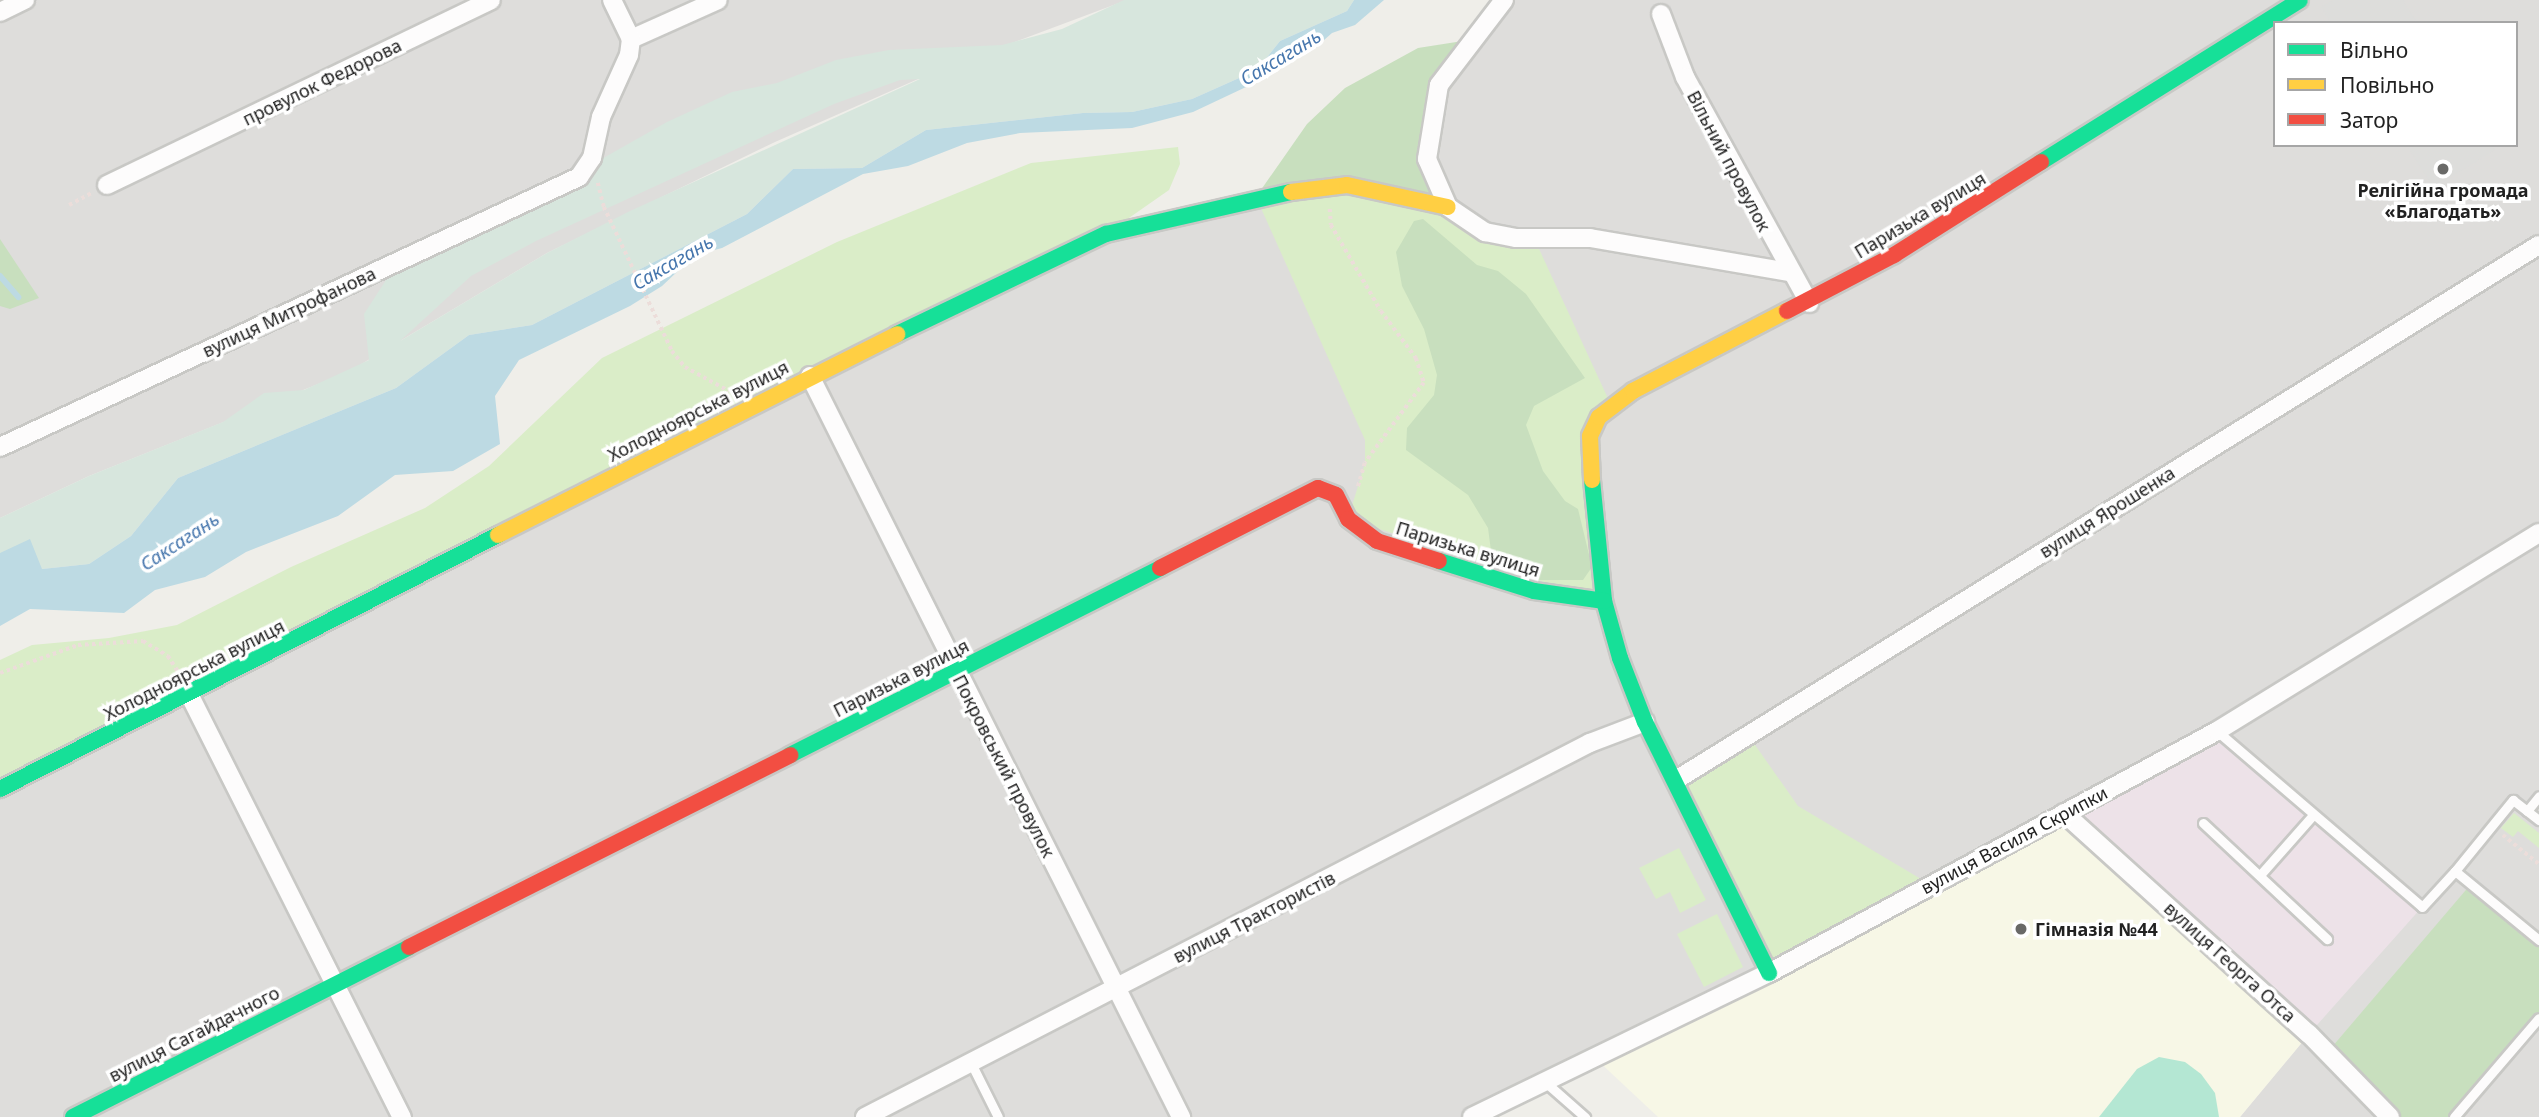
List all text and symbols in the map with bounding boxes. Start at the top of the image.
legend [2273,21,2518,147]
water label: Саксагань [1237,25,1325,91]
street label: провулок Федорова [239,34,405,130]
text: Вільно [2340,36,2408,64]
text: Повільно [2340,71,2434,99]
street label: Вільний провулок [1683,87,1775,235]
text: Затор [2340,106,2398,134]
marker: Релігійна громада «Благодать» [2435,161,2451,177]
street label: Паризька вулиця [1850,167,1990,263]
place label: Релігійна громада «Благодать» [2358,180,2528,222]
water label: Саксагань [628,231,718,295]
street label: вулиця Митрофанова [199,262,379,362]
street label: Холодноярська вулиця [604,356,792,466]
street label: вулиця Ярошенка [2035,462,2179,562]
water label: Саксагань [136,508,224,576]
street label: Паризька вулиця [1394,517,1542,581]
street label: Холодноярська вулиця [100,615,288,725]
street label: Паризька вулиця [830,635,972,721]
street label: Покровський провулок [949,671,1059,861]
street label: вулиця Василя Скрипки [1917,782,2111,898]
street label: вулиця Трактористів [1169,867,1339,967]
street label: вулиця Георга Отса [2160,897,2300,1027]
place label: Гімназія №44 [2035,918,2158,940]
marker: Гімназія №44 [2013,921,2029,937]
street label: вулиця Сагайдачного [105,982,283,1086]

